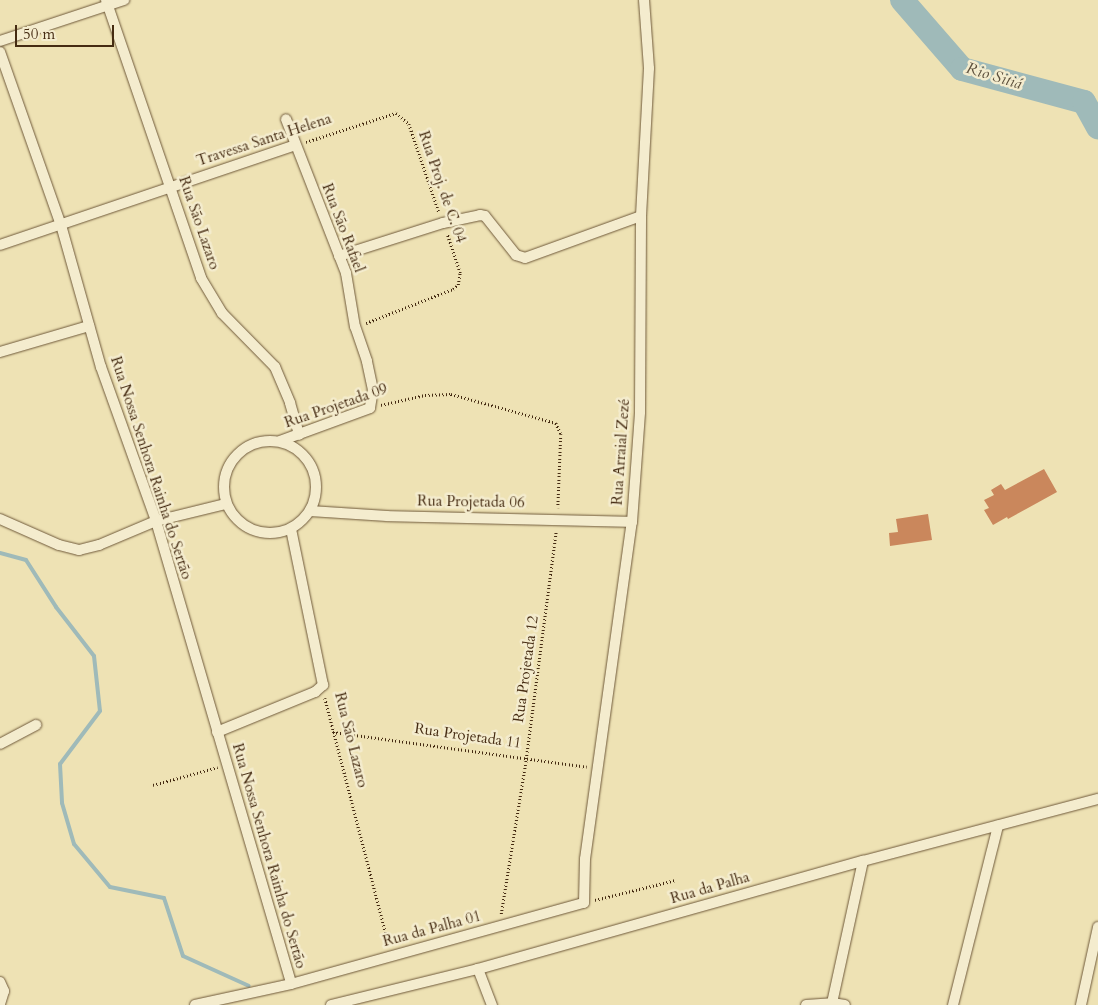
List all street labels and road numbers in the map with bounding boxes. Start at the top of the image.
street label: Travessa Santa Helena [194,110,334,170]
street label: Rua Proj. de C. 04 [414,129,470,245]
street label: Rua São Lazaro [175,174,223,272]
street label: Rua São Rafael [318,181,368,275]
street label: Rua Nossa Senhora Rainha do Sertão [106,354,196,582]
street label: Rua Projetada 09 [282,380,390,432]
street label: Rua Arraial Zezé [608,398,634,506]
street label: Rua Projetada 06 [417,492,525,512]
street label: Rua Projetada 12 [510,614,542,724]
street label: Rua São Lazaro [330,690,372,790]
street label: Rua Projetada 11 [413,720,523,752]
street label: Rua Nossa Senhora Rainha do Sertão [228,741,310,971]
street label: Rua da Palha [668,868,752,908]
street label: Rua da Palha 01 [381,907,483,951]

